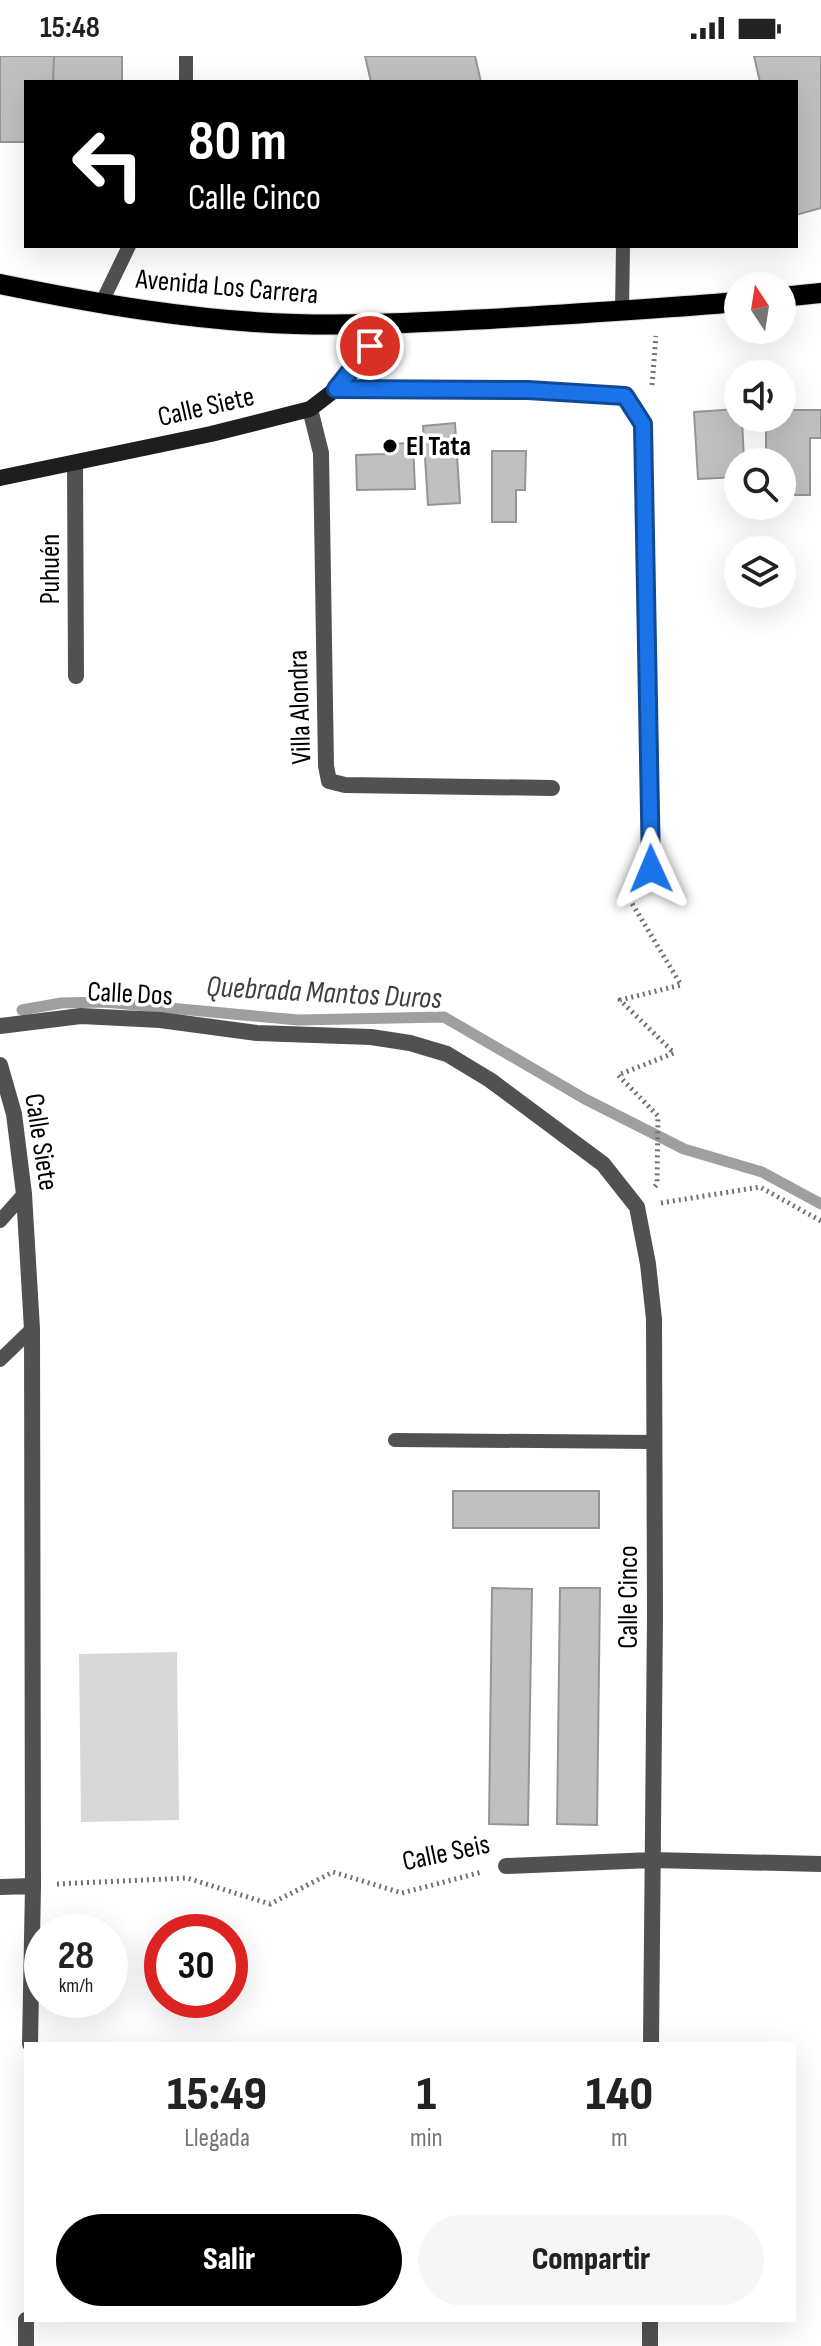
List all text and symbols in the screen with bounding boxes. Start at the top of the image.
text: 15:48 [40,10,100,46]
text: 80 m [188,109,287,176]
icon: left [56,112,160,216]
text: Calle Cinco [188,177,321,220]
street label: Avenida Los Carrera [133,263,320,311]
north arrow [724,272,796,344]
map controls [724,272,796,608]
pin [336,312,404,380]
icon: arrive [348,324,392,368]
button: sound [724,360,796,432]
street label: Calle Siete [155,380,257,434]
place label: El Tata [406,430,471,463]
marker: El Tata [381,437,399,455]
button: search [724,448,796,520]
street label: Puhuén [34,534,67,604]
button: layers [724,536,796,608]
street label: Villa Alondra [282,649,318,765]
position arrow [609,827,693,911]
water label: Quebrada Mantos Duros [205,969,443,1017]
street label: Calle Dos [86,975,174,1013]
street label: Calle Siete [17,1091,65,1193]
street label: Calle Cinco [612,1545,645,1649]
street label: Calle Seis [399,1828,493,1878]
speed limit sign: 30 [144,1914,248,2018]
text: 28 [58,1932,94,1980]
text: km/h [59,1974,93,1998]
text: 15:49 [167,2066,267,2123]
text: 1 [417,2066,436,2123]
text: 140 [586,2066,653,2123]
text: Llegada [184,2123,250,2154]
text: min [410,2123,443,2154]
text: m [611,2123,628,2154]
button: Salir [56,2214,402,2306]
button: Compartir [418,2214,764,2306]

